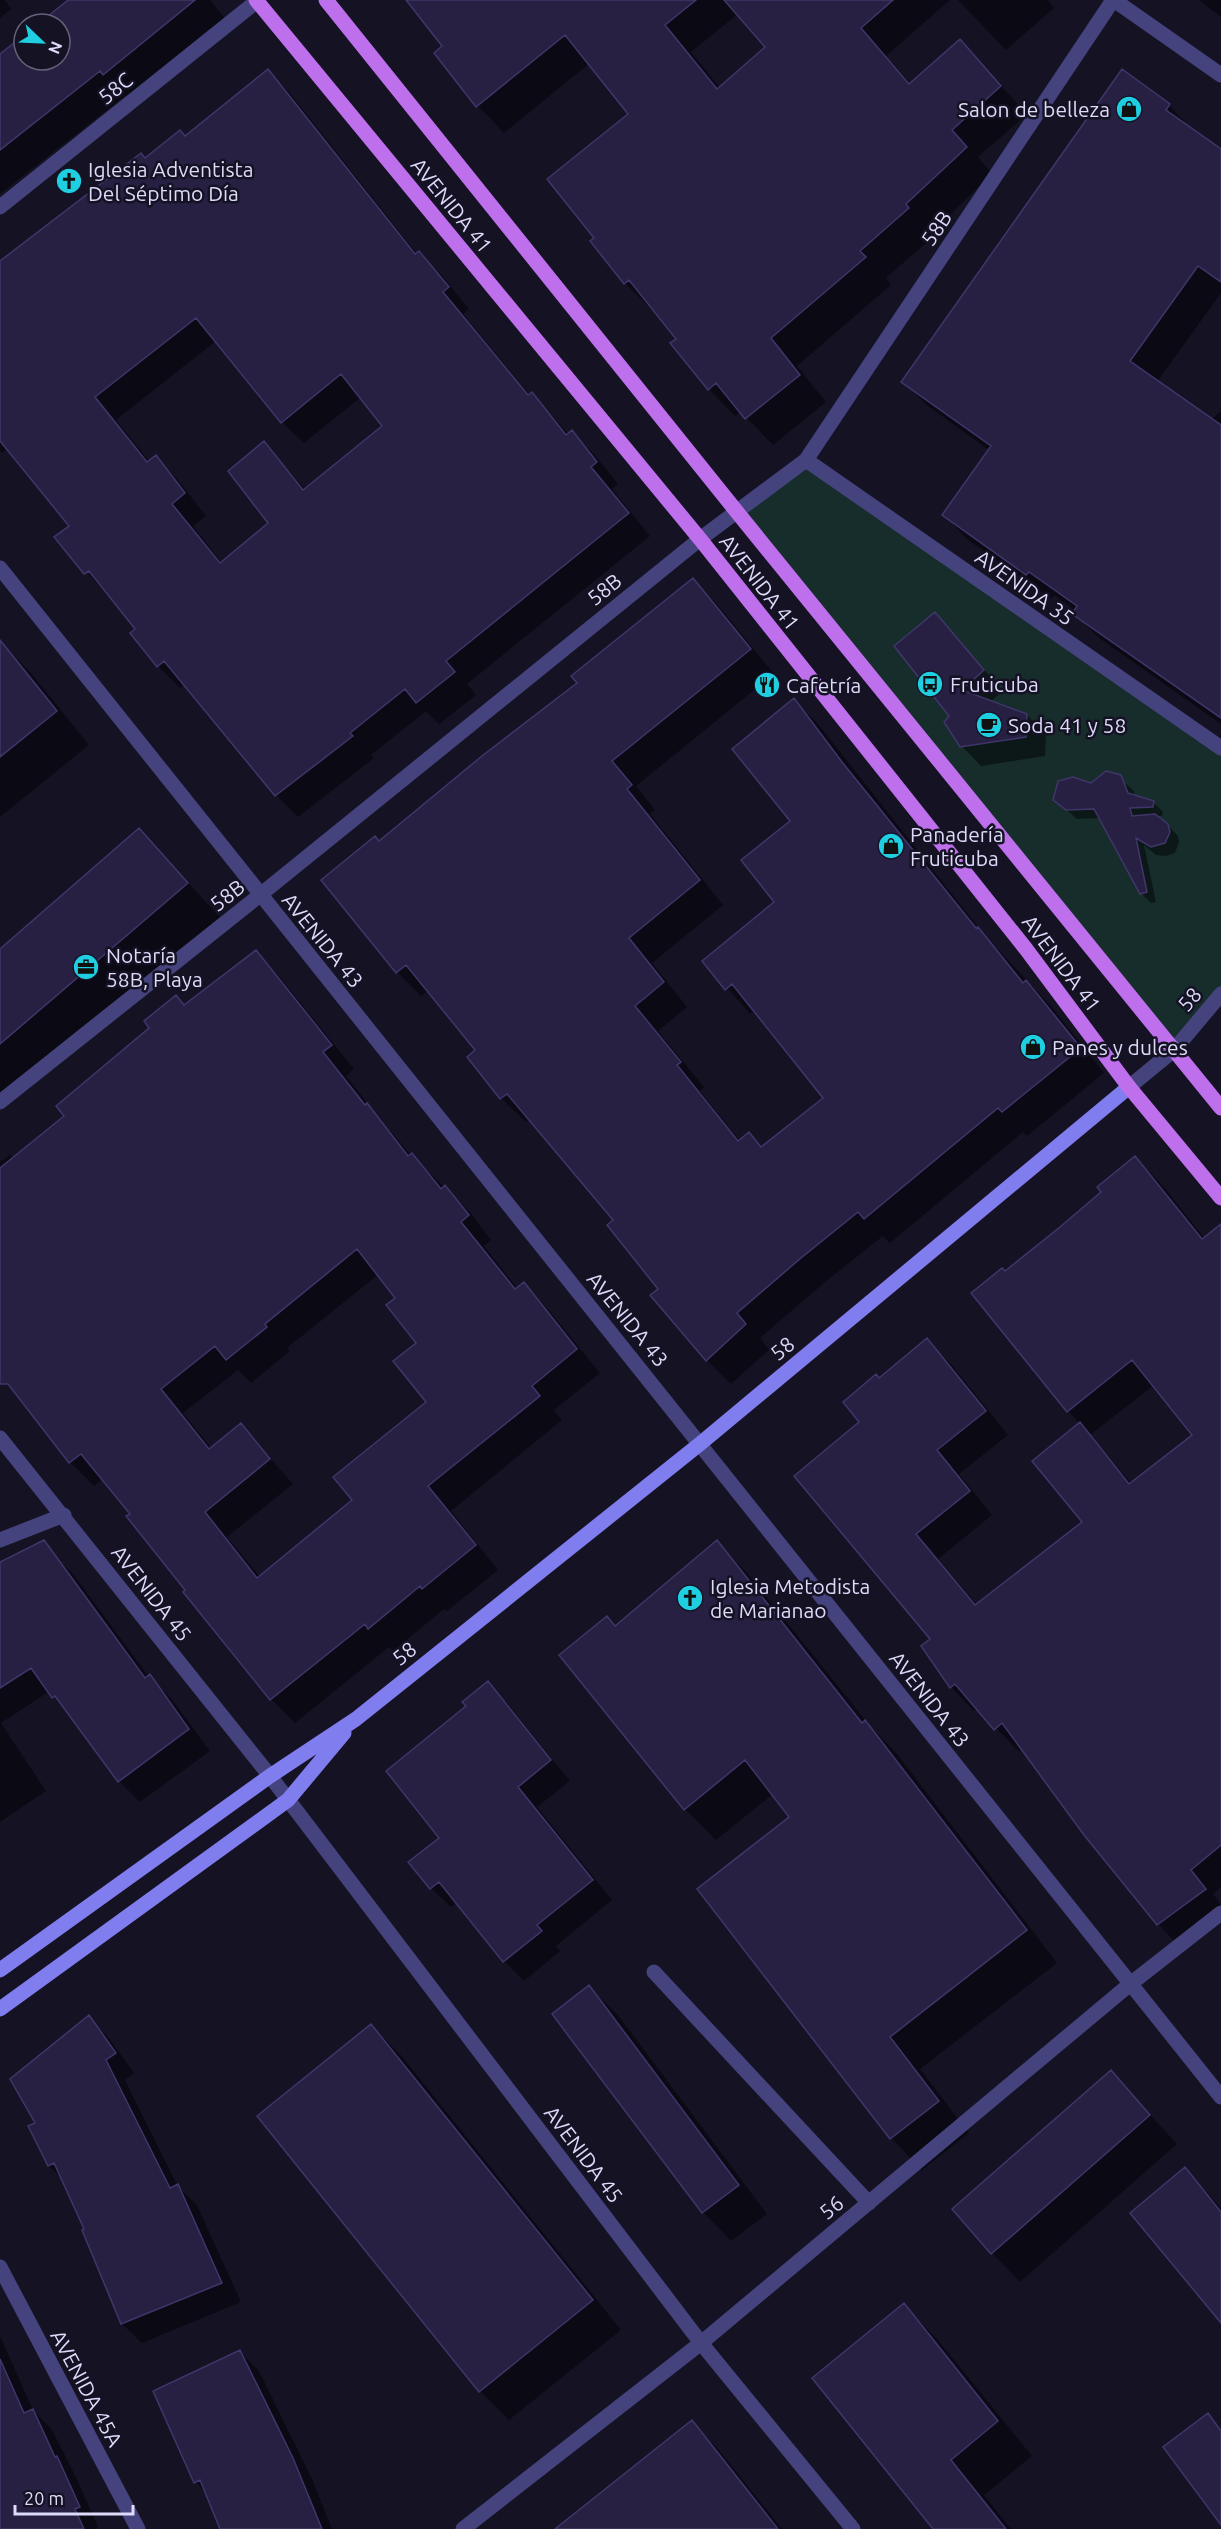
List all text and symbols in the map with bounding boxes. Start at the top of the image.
north arrow [12,12,72,72]
text: N [45,39,66,57]
street label: 58C [93,67,137,109]
shop icon: Salon de belleza [1114,94,1144,124]
place label: Salon de belleza [958,97,1110,121]
street label: AVENIDA 41 [407,153,497,257]
place label: Iglesia Adventista Del Séptimo Día [88,157,254,205]
church icon: Iglesia Adventista Del Séptimo Día [54,166,84,196]
street label: 58B [916,206,956,250]
street label: AVENIDA 41 [715,529,805,635]
street label: AVENIDA 35 [971,544,1079,630]
street label: 58B [582,568,626,610]
bus stop icon: Fruticuba [915,669,945,699]
restaurant icon: Cafetría [752,670,782,700]
place label: Fruticuba [950,672,1039,696]
place label: Cafetría [786,673,861,697]
cafe icon: Soda 41 y 58 [974,710,1004,740]
place label: Soda 41 y 58 [1008,713,1126,737]
place label: Panadería Fruticuba [910,822,1004,870]
shop icon: Panadería Fruticuba [876,831,906,861]
street label: 58B [205,874,249,916]
street label: AVENIDA 43 [278,888,368,992]
street label: AVENIDA 41 [1018,910,1106,1016]
place label: Notaría 58B, Playa [106,943,203,991]
office icon: Notaría 58B, Playa [71,952,101,982]
street label: 58 [1172,982,1206,1016]
shop icon: Panes y dulces [1018,1032,1048,1062]
place label: Panes y dulces [1052,1035,1188,1059]
street label: AVENIDA 43 [583,1267,673,1371]
street label: 58 [765,1331,799,1365]
street label: AVENIDA 45 [107,1540,197,1646]
place label: Iglesia Metodista de Marianao [710,1574,870,1622]
church icon: Iglesia Metodista de Marianao [675,1583,705,1613]
street label: 58 [387,1636,421,1670]
street label: AVENIDA 43 [885,1646,975,1752]
street label: AVENIDA 45 [540,2101,628,2207]
street label: 56 [814,2190,848,2224]
street label: AVENIDA 45A [46,2326,128,2451]
scale bar [15,2478,134,2516]
text: 20 m [24,2488,64,2508]

